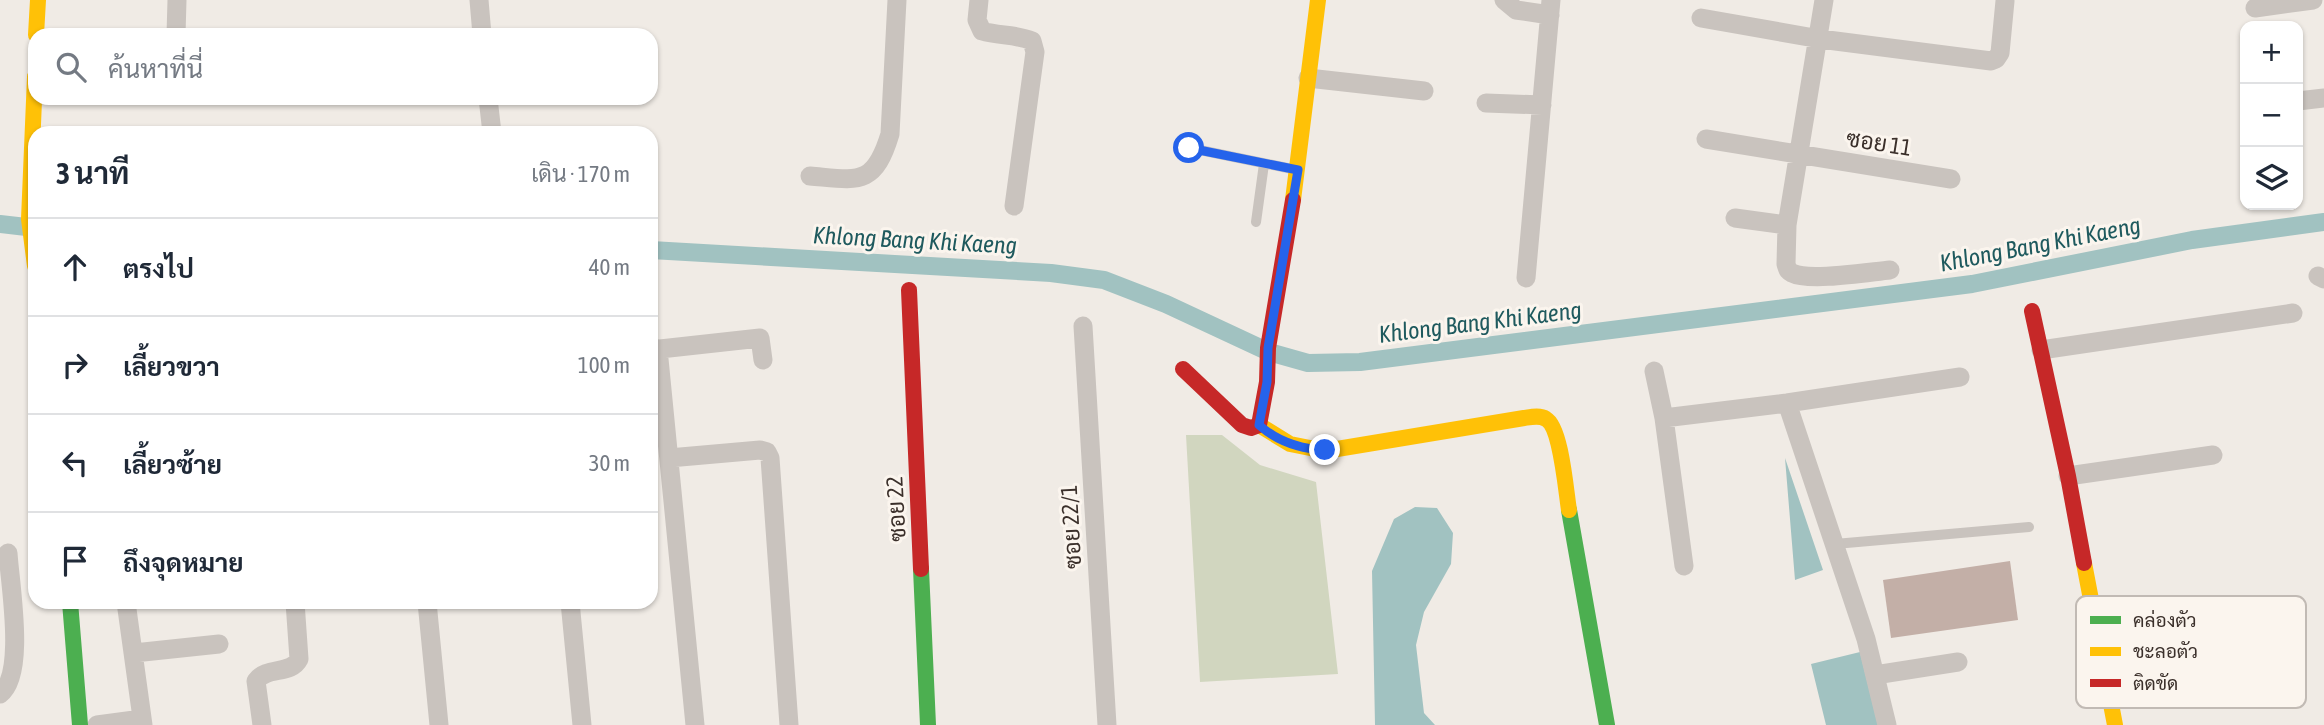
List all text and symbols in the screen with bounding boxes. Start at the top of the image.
map controls [2240,21,2303,210]
button: + [2240,21,2303,84]
search box [28,28,658,105]
icon: search [52,48,90,86]
text: ค้นหาที่นี่ [108,54,203,84]
button: − [2240,84,2303,147]
street label: ซอย 11 [1845,125,1913,161]
route start [1173,132,1204,163]
button: layers [2240,147,2303,210]
text: 3 นาที [56,156,129,190]
text: เดิน · 170 m [531,161,630,187]
water label: Khlong Bang Khi Kaeng [1937,211,2143,277]
water label: Khlong Bang Khi Kaeng [812,221,1018,259]
icon: ahead [56,248,94,286]
text: ตรงไป [123,254,194,284]
text: 40 m [589,254,630,280]
water label: Khlong Bang Khi Kaeng [1377,296,1583,348]
icon: right [56,346,94,384]
text: เลี้ยวขวา [123,352,220,382]
text: 100 m [578,352,630,378]
route end [1309,434,1340,465]
icon: left [56,444,94,482]
text: เลี้ยวซ้าย [123,450,222,480]
text: 30 m [589,450,630,476]
street label: ซอย 22 [881,476,911,542]
street label: ซอย 22/1 [1056,484,1086,570]
icon: arrive [56,542,94,580]
text: ถึงจุดหมาย [123,548,244,578]
legend [2076,596,2306,708]
text: คล่องตัว [2133,609,2197,631]
text: ชะลอตัว [2133,640,2198,662]
text: ติดขัด [2133,672,2178,694]

